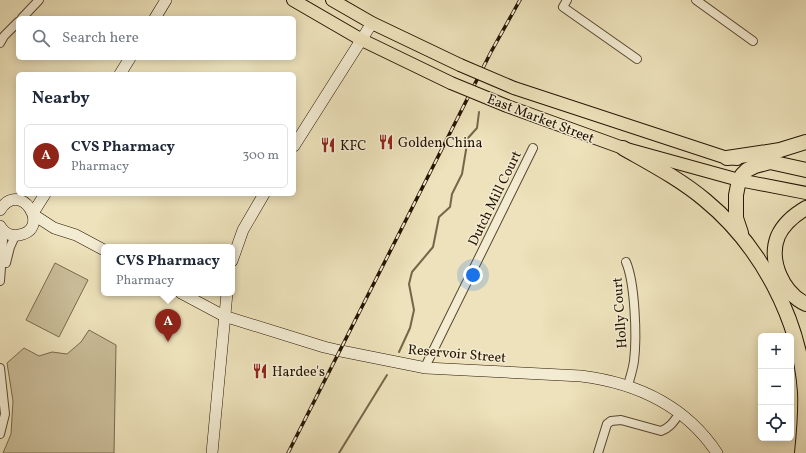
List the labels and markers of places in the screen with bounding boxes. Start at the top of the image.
restaurant icon: Golden China [377,133,395,151]
place label: Golden China [398,134,482,153]
restaurant icon: KFC [319,136,337,154]
place label: KFC [340,137,367,156]
pin: A [155,309,181,342]
restaurant icon: Hardee's [251,362,269,380]
place label: Hardee's [272,363,325,382]

